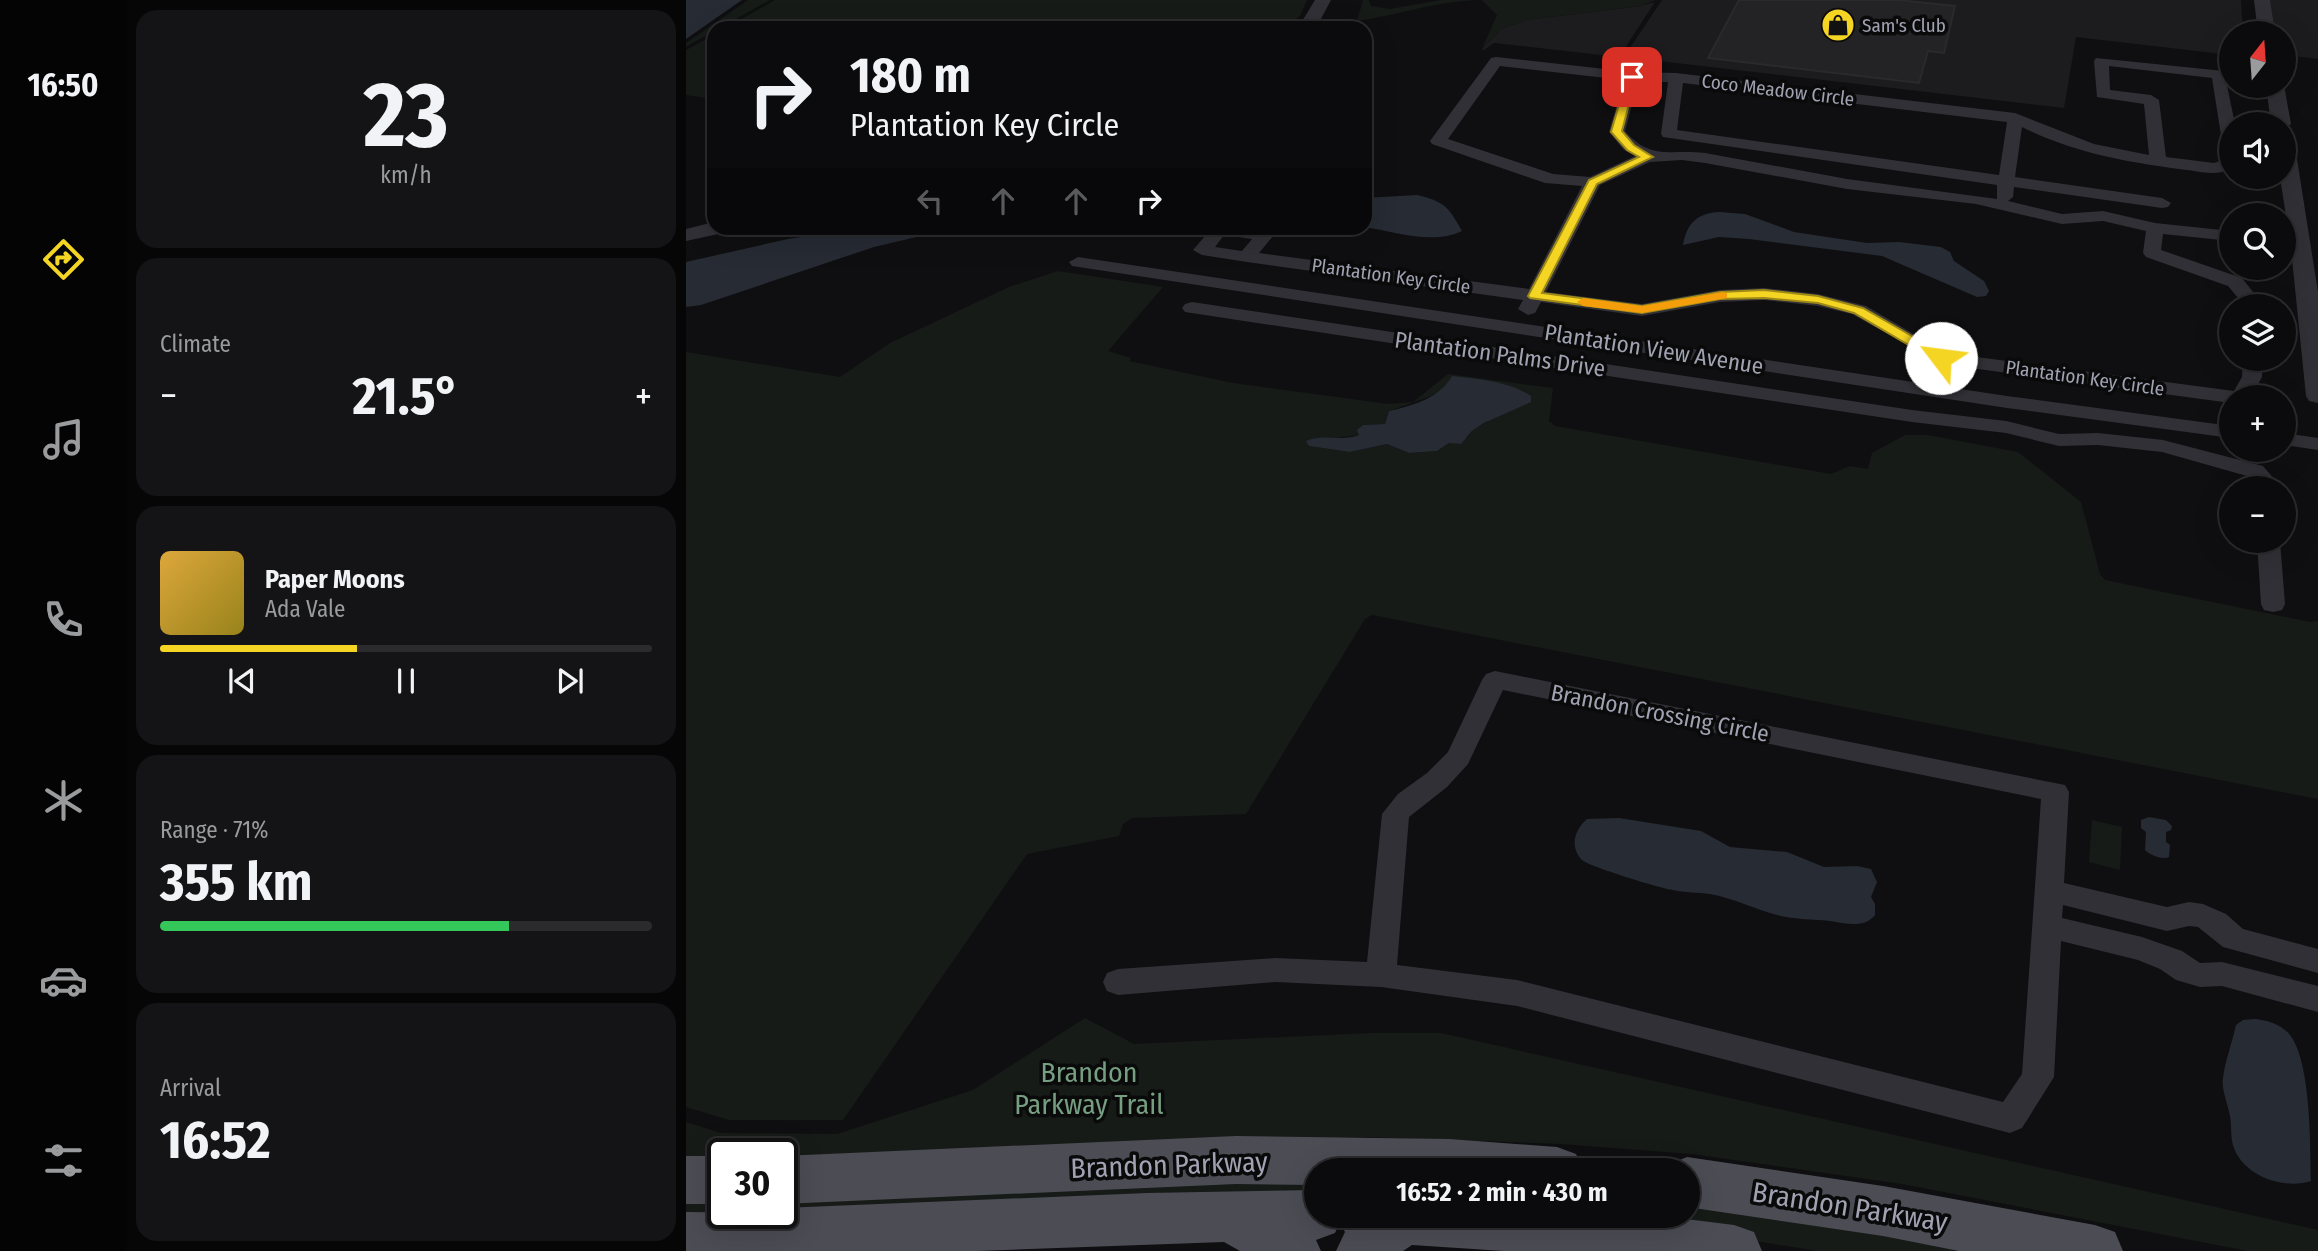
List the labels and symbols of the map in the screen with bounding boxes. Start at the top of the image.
shop icon: Sam's Club [1819,6,1857,44]
place label: Sam's Club [1862,14,1946,37]
north arrow [2219,21,2296,98]
pin [1602,47,1662,107]
street label: Coco Meadow Circle [1700,69,1856,111]
street label: Plantation Key Circle [1310,253,1472,299]
street label: Plantation View Avenue [1543,318,1765,380]
position arrow [1904,321,1978,395]
street label: Plantation Palms Drive [1393,325,1607,383]
street label: Plantation Key Circle [2004,355,2166,401]
street label: Brandon Crossing Circle [1549,678,1771,748]
park label: Brandon Parkway Trail [1014,1056,1164,1121]
speed limit sign: 30 [707,1138,798,1229]
street label: Brandon Parkway [1070,1145,1269,1185]
street label: Brandon Parkway [1750,1175,1951,1239]

